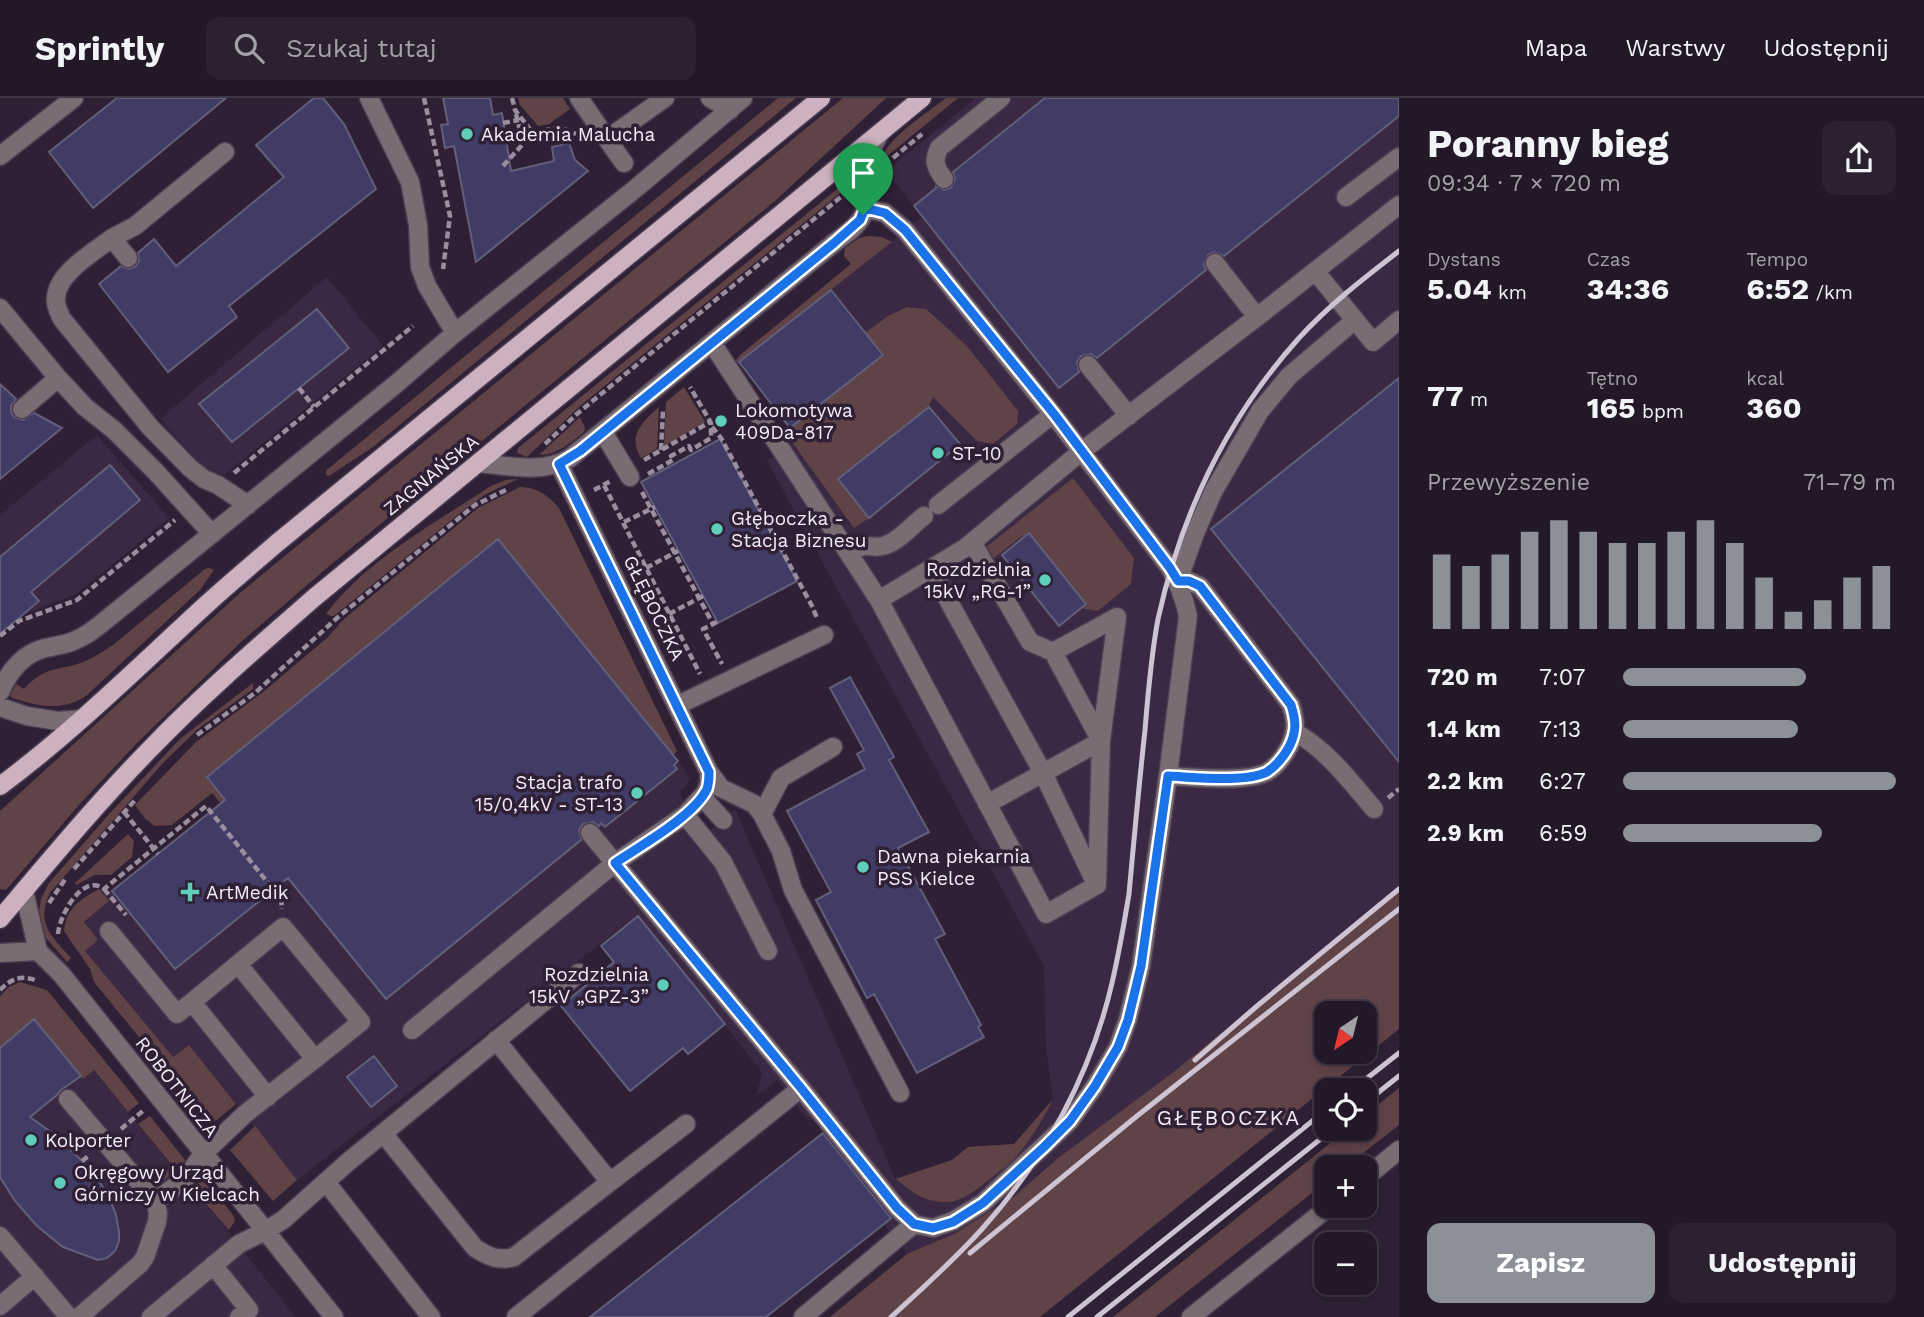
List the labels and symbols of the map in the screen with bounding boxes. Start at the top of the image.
place label: Akademia Malucha [481,123,656,146]
marker: Akademia Malucha [459,126,475,142]
pin [833,143,893,215]
place label: Lokomotywa 409Da-817 [735,399,853,444]
marker: Lokomotywa 409Da-817 [713,413,729,429]
street label: ZAGNAŃSKA [379,429,483,520]
place label: ST-10 [952,442,1001,465]
marker: ST-10 [930,445,946,461]
place label: Głęboczka - Stacja Biznesu [731,507,866,552]
marker: Głęboczka - Stacja Biznesu [709,521,725,537]
street label: GŁĘBOCZKA [619,552,690,665]
place label: Rozdzielnia 15kV „RG-1” [924,558,1031,603]
marker: Rozdzielnia 15kV „RG-1” [1037,572,1053,588]
place label: Stacja trafo 15/0,4kV - ST-13 [475,771,623,816]
marker: Stacja trafo 15/0,4kV - ST-13 [629,785,645,801]
place label: Dawna piekarnia PSS Kielce [877,845,1031,890]
marker: Dawna piekarnia PSS Kielce [855,859,871,875]
place label: ArtMedik [206,881,289,904]
marker: ArtMedik [180,882,200,902]
place label: Rozdzielnia 15kV „GPZ-3” [529,963,649,1008]
marker: Rozdzielnia 15kV „GPZ-3” [655,977,671,993]
north arrow [1314,1001,1377,1064]
street label: ROBOTNICZA [131,1032,224,1142]
district label: GŁĘBOCZKA [1157,1105,1301,1130]
place label: Kolporter [45,1129,131,1152]
marker: Kolporter [23,1132,39,1148]
place label: Okręgowy Urząd Górniczy w Kielcach [74,1161,260,1206]
marker: Okręgowy Urząd Górniczy w Kielcach [52,1175,68,1191]

